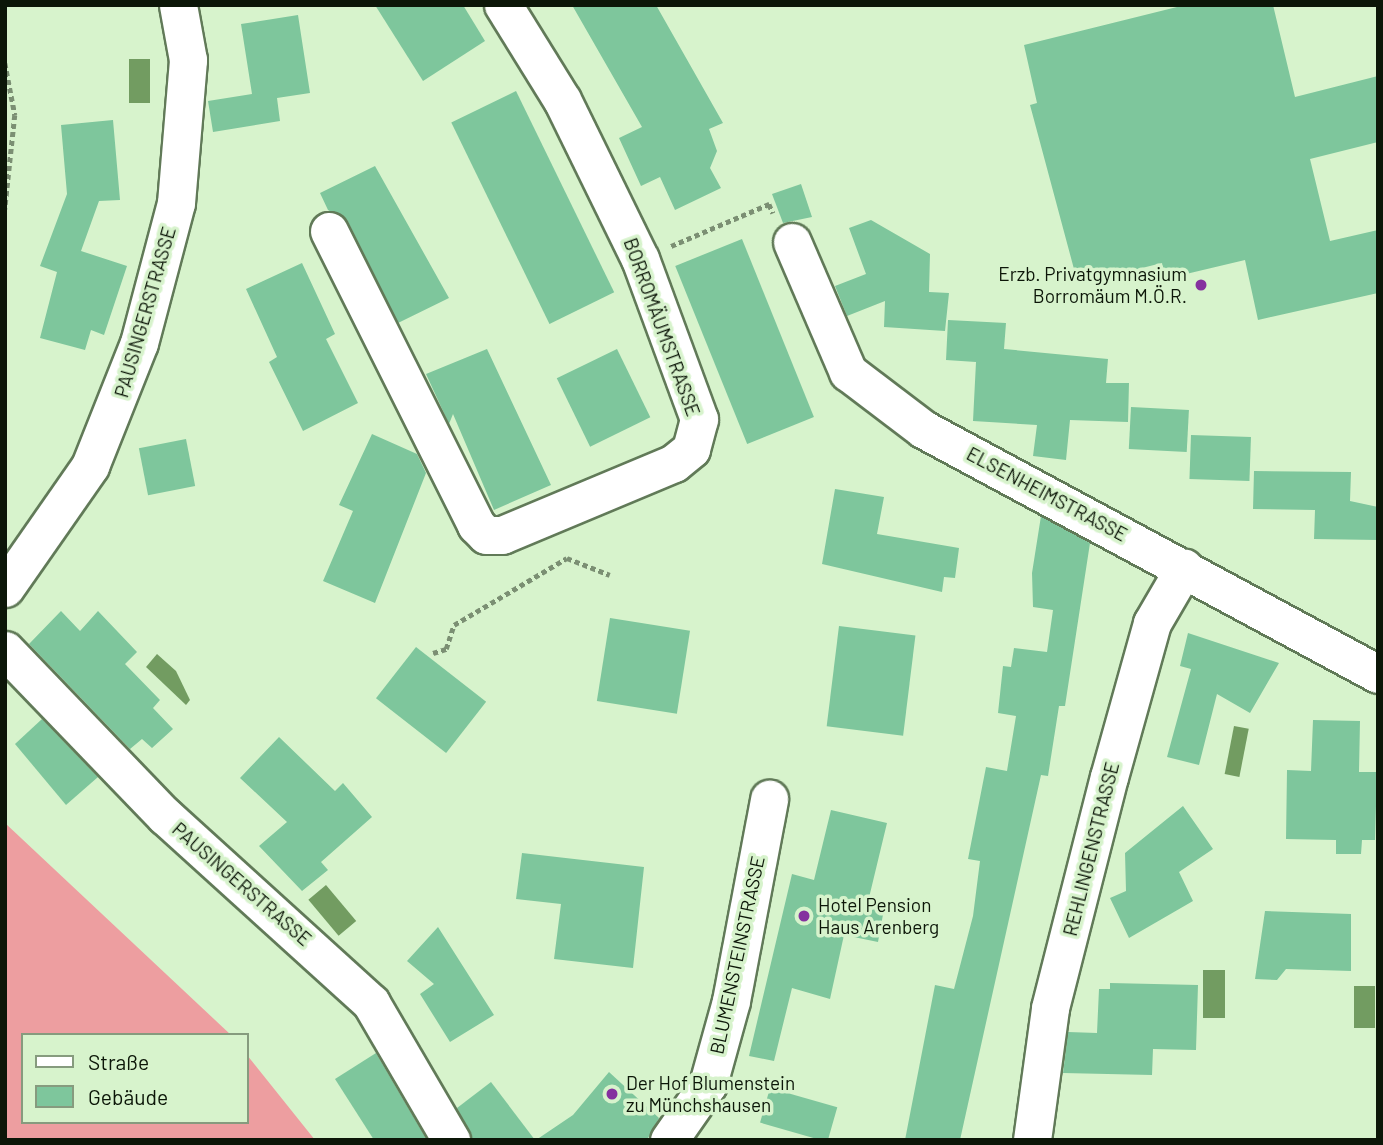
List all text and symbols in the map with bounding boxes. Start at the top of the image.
street label: PAUSINGERSTRASSE [110,224,180,400]
street label: BORROMÄUMSTRASSE [619,235,705,419]
place label: Erzb. Privatgymnasium Borromäum M.Ö.R. [998,263,1187,307]
marker: Erzb. Privatgymnasium Borromäum M.Ö.R. [1193,277,1209,293]
street label: ELSENHEIMSTRASSE [963,442,1131,546]
street label: REHLINGENSTRASSE [1058,760,1124,938]
street label: PAUSINGERSTRASSE [168,817,316,951]
street label: BLUMENSTEINSTRASSE [705,854,769,1056]
place label: Hotel Pension Haus Arenberg [818,894,939,938]
marker: Hotel Pension Haus Arenberg [796,908,812,924]
legend [21,1033,248,1124]
text: Straße [88,1049,149,1074]
place label: Der Hof Blumenstein zu Münchshausen [626,1072,795,1116]
text: Gebäude [88,1084,168,1109]
marker: Der Hof Blumenstein zu Münchshausen [604,1086,620,1102]

